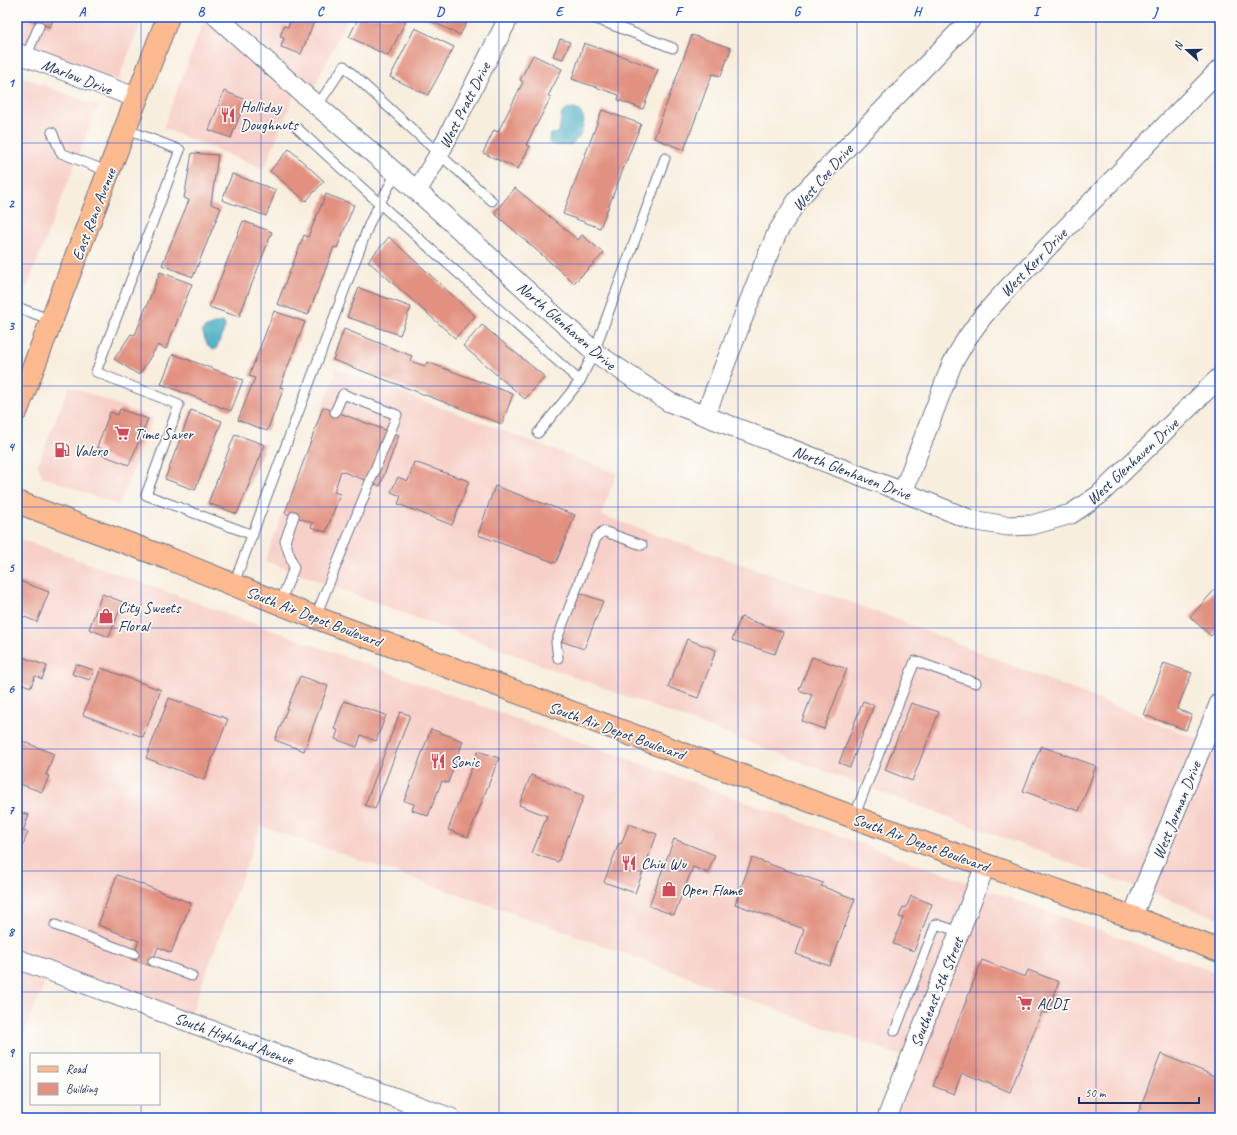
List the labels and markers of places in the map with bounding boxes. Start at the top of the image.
place label: Holliday Doughnuts [240,97,299,135]
restaurant icon: Holliday Doughnuts [219,106,237,124]
supermarket icon: Time Saver [113,424,131,442]
place label: Time Saver [134,424,194,444]
fuel station icon: Valero [53,441,71,459]
place label: Valero [74,441,109,461]
place label: City Sweets Floral [118,598,182,636]
shop icon: City Sweets Floral [97,607,115,625]
restaurant icon: Sonic [429,752,447,770]
place label: Sonic [450,752,480,772]
restaurant icon: Chiu Wu [620,854,638,872]
place label: Chiu Wu [641,854,687,874]
shop icon: Open Flame [660,880,678,898]
place label: Open Flame [681,880,744,900]
supermarket icon: ALDI [1016,994,1034,1012]
place label: ALDI [1037,994,1071,1014]

